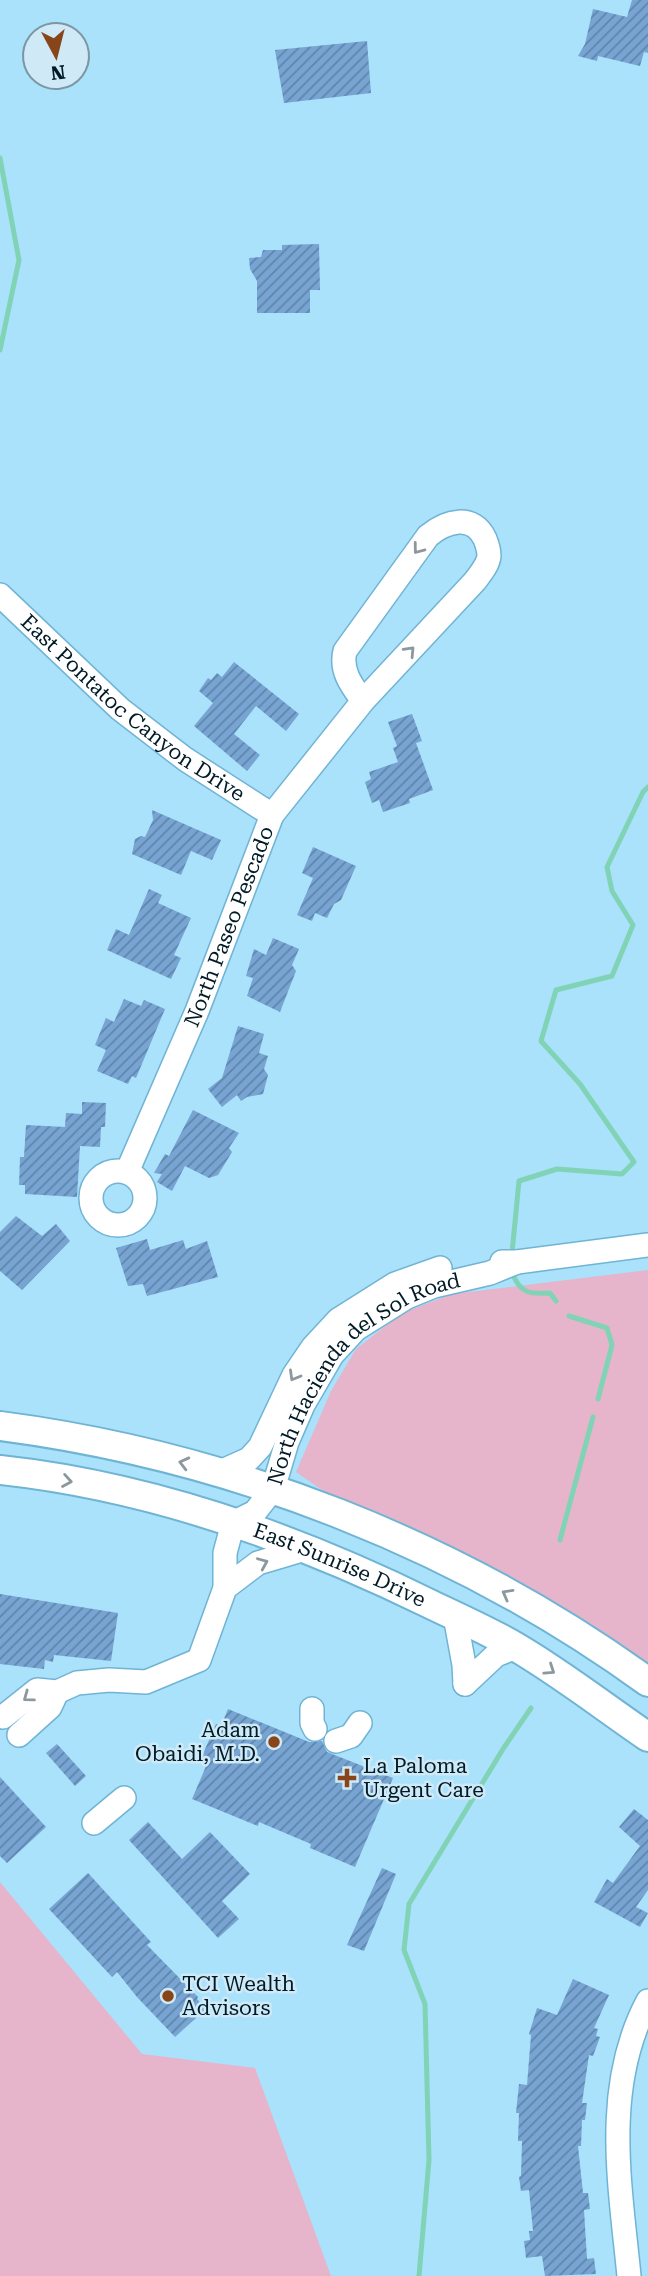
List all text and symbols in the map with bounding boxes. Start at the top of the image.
north arrow [21,21,91,91]
text: N [49,60,67,85]
one-way arrow [413,541,426,554]
street label: East Pontatoc Canyon Drive [16,610,249,806]
one-way arrow [402,646,415,659]
street label: North Paseo Pescado [180,823,279,1031]
street label: North Hacienda del Sol Road [263,1268,463,1488]
one-way arrow [290,1368,303,1381]
one-way arrow [178,1457,190,1471]
one-way arrow [61,1473,73,1488]
street label: East Sunrise Drive [250,1518,430,1612]
one-way arrow [255,1557,268,1571]
one-way arrow [502,1589,514,1602]
one-way arrow [542,1661,555,1674]
one-way arrow [23,1689,35,1702]
place label: Adam Obaidi, M.D. [135,1718,260,1766]
marker: Adam Obaidi, M.D. [266,1734,282,1750]
place label: La Paloma Urgent Care [363,1754,484,1802]
marker: La Paloma Urgent Care [337,1768,357,1788]
place label: TCI Wealth Advisors [182,1972,295,2020]
marker: TCI Wealth Advisors [160,1988,176,2004]

